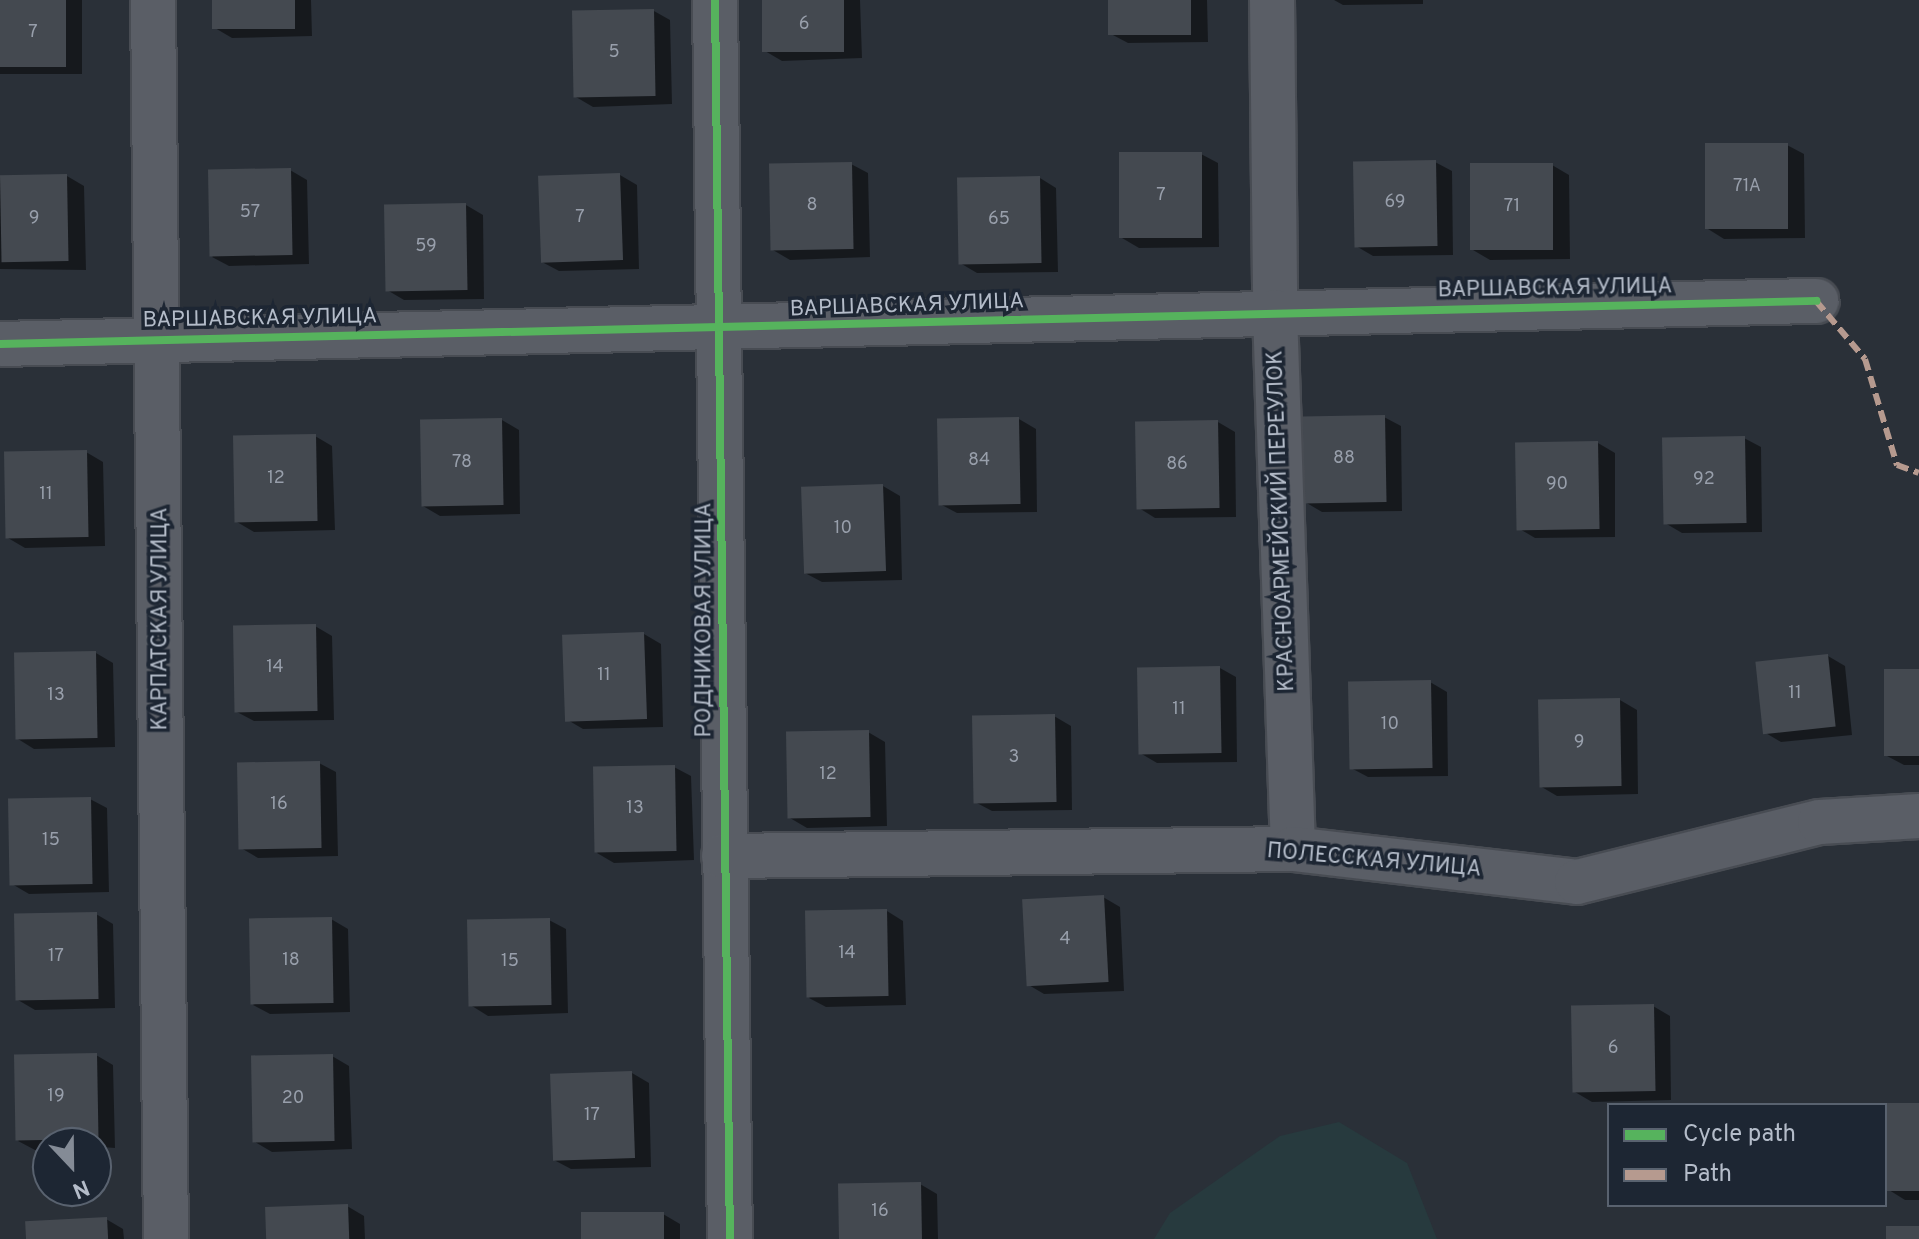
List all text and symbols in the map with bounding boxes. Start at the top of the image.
house number: 6 [799,14,809,36]
house number: 7 [28,22,38,44]
house number: 5 [608,42,620,64]
house number: 71А [1733,176,1761,198]
house number: 7 [1156,185,1166,207]
house number: 69 [1385,192,1405,214]
house number: 8 [807,195,817,217]
house number: 71 [1504,196,1520,218]
house number: 57 [240,202,260,224]
house number: 7 [575,207,585,229]
house number: 9 [29,208,39,230]
house number: 65 [988,209,1010,231]
house number: 59 [415,236,437,258]
street label: ВАРШАВСКАЯ УЛИЦА [1437,274,1673,304]
street label: ВАРШАВСКАЯ УЛИЦА [789,289,1025,323]
street label: ВАРШАВСКАЯ УЛИЦА [142,304,378,334]
street label: КРАСНОАРМЕЙСКИЙ ПЕРЕУЛОК [1263,350,1301,692]
house number: 88 [1333,448,1355,470]
house number: 84 [968,450,990,472]
house number: 78 [452,452,472,474]
house number: 86 [1166,454,1188,476]
house number: 12 [267,468,285,490]
house number: 92 [1693,469,1715,491]
house number: 90 [1546,474,1568,496]
house number: 11 [39,484,53,506]
street label: РОДНИКОВАЯ УЛИЦА [692,502,718,738]
street label: КАРПАТСКАЯ УЛИЦА [148,507,174,731]
house number: 10 [834,518,852,540]
house number: 14 [266,657,284,679]
house number: 11 [597,665,611,687]
house number: 11 [1788,683,1802,705]
house number: 13 [47,685,65,707]
house number: 11 [1172,699,1186,721]
house number: 10 [1381,714,1399,736]
house number: 9 [1574,732,1584,754]
house number: 3 [1009,747,1019,769]
house number: 12 [819,764,837,786]
house number: 16 [270,794,288,816]
house number: 13 [626,798,644,820]
house number: 15 [42,830,60,852]
street label: ПОЛЕССКАЯ УЛИЦА [1266,838,1482,884]
house number: 4 [1059,929,1071,951]
house number: 14 [838,943,856,965]
house number: 17 [48,946,64,968]
house number: 18 [282,950,300,972]
house number: 15 [501,951,519,973]
house number: 6 [1608,1038,1618,1060]
house number: 19 [47,1086,65,1108]
house number: 20 [282,1088,304,1110]
legend [1607,1103,1887,1207]
house number: 17 [584,1105,600,1127]
text: Cycle path [1683,1120,1796,1150]
north arrow [32,1127,112,1207]
text: Path [1683,1160,1732,1190]
text: N [68,1172,93,1203]
house number: 16 [871,1201,889,1223]

